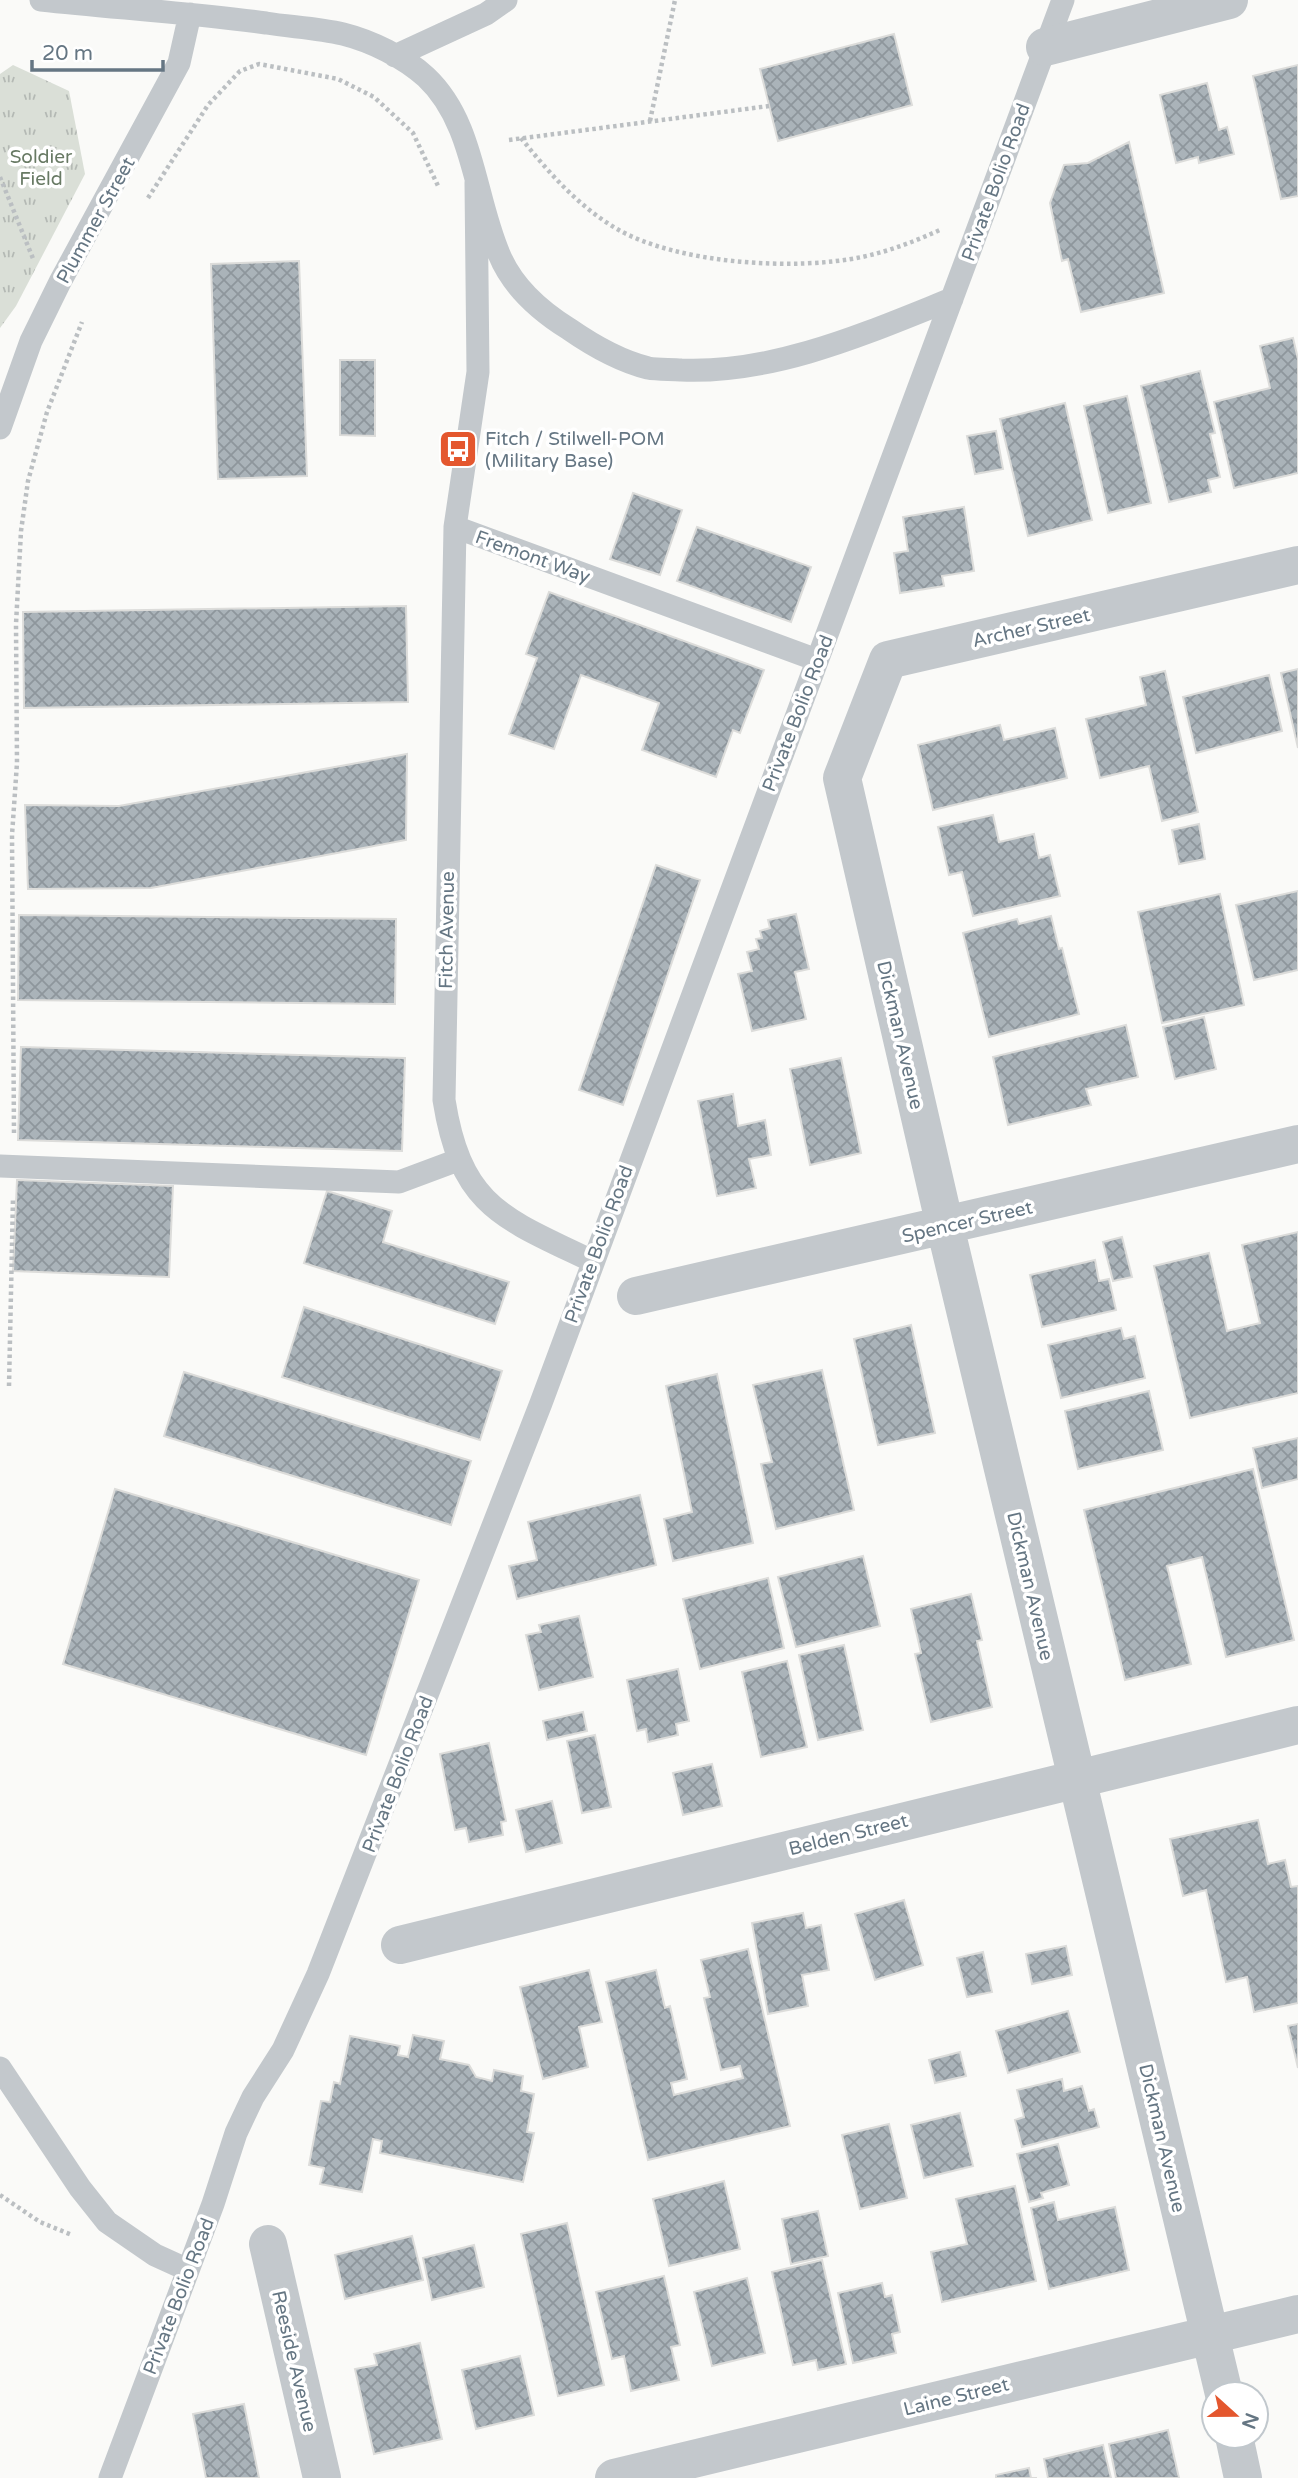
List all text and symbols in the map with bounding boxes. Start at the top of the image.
scale bar [32,28,163,72]
text: 20 m [42,41,93,66]
street label: Private Bolio Road [957,100,1035,264]
park label: Soldier Field [10,146,73,190]
street label: Plummer Street [52,153,140,288]
bus stop icon: Fitch / Stilwell-POM (Military Base) [437,428,479,470]
place label: Fitch / Stilwell-POM (Military Base) [485,428,665,472]
street label: Fremont Way [472,526,593,588]
street label: Archer Street [970,604,1092,652]
street label: Private Bolio Road [758,632,838,795]
street label: Fitch Avenue [435,871,459,989]
street label: Dickman Avenue [872,959,928,1112]
street label: Private Bolio Road [560,1162,638,1326]
street label: Spencer Street [900,1196,1035,1248]
street label: Dickman Avenue [1002,1510,1058,1663]
street label: Private Bolio Road [358,1693,438,1856]
street label: Belden Street [786,1810,910,1860]
street label: Dickman Avenue [1134,2062,1190,2215]
street label: Private Bolio Road [139,2215,219,2378]
street label: Reeside Avenue [267,2288,321,2434]
street label: Laine Street [901,2373,1011,2421]
north arrow [1200,2380,1270,2450]
text: N [1237,2410,1263,2432]

